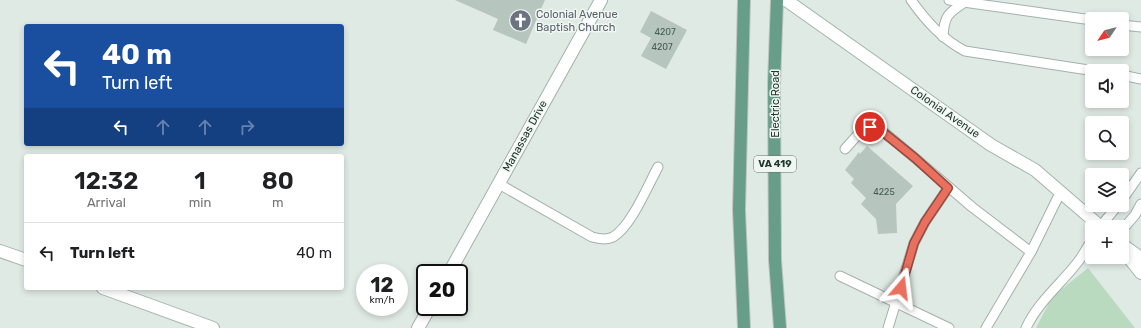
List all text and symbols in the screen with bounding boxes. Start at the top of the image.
church icon: Colonial Avenue Baptish Church [507,7,533,33]
place label: Colonial Avenue Baptish Church [536,8,618,34]
north arrow [1085,12,1129,56]
map controls [1085,12,1129,264]
house number: 4207 [654,27,676,37]
text: 40 m [102,38,172,71]
icon: left [36,40,88,92]
house number: 4207 [651,42,673,52]
button: sound [1085,64,1129,108]
street label: Electric Road [769,70,782,138]
text: Turn left [102,72,172,94]
street label: Colonial Avenue [908,83,982,141]
street label: Manassas Drive [500,98,550,174]
pin [853,110,887,144]
icon: left [110,116,132,138]
icon: ahead [152,116,174,138]
icon: ahead [194,116,216,138]
icon: right [236,116,258,138]
icon: arrive [859,116,881,138]
button: search [1085,116,1129,160]
road number: VA 419 [754,156,796,172]
text: 12:32 [74,167,138,195]
text: 1 [194,167,206,195]
text: 80 [262,167,294,195]
button: layers [1085,168,1129,212]
house number: 4225 [873,187,895,197]
text: Arrival [87,195,126,210]
text: min [189,195,211,210]
text: m [272,195,283,210]
button: + [1085,220,1129,264]
icon: left [36,242,58,264]
text: Turn left [70,244,135,262]
text: 40 m [296,244,332,262]
speed limit sign: 20 [416,264,468,316]
position arrow [880,267,922,309]
text: 12 [371,273,393,297]
text: km/h [370,294,394,306]

